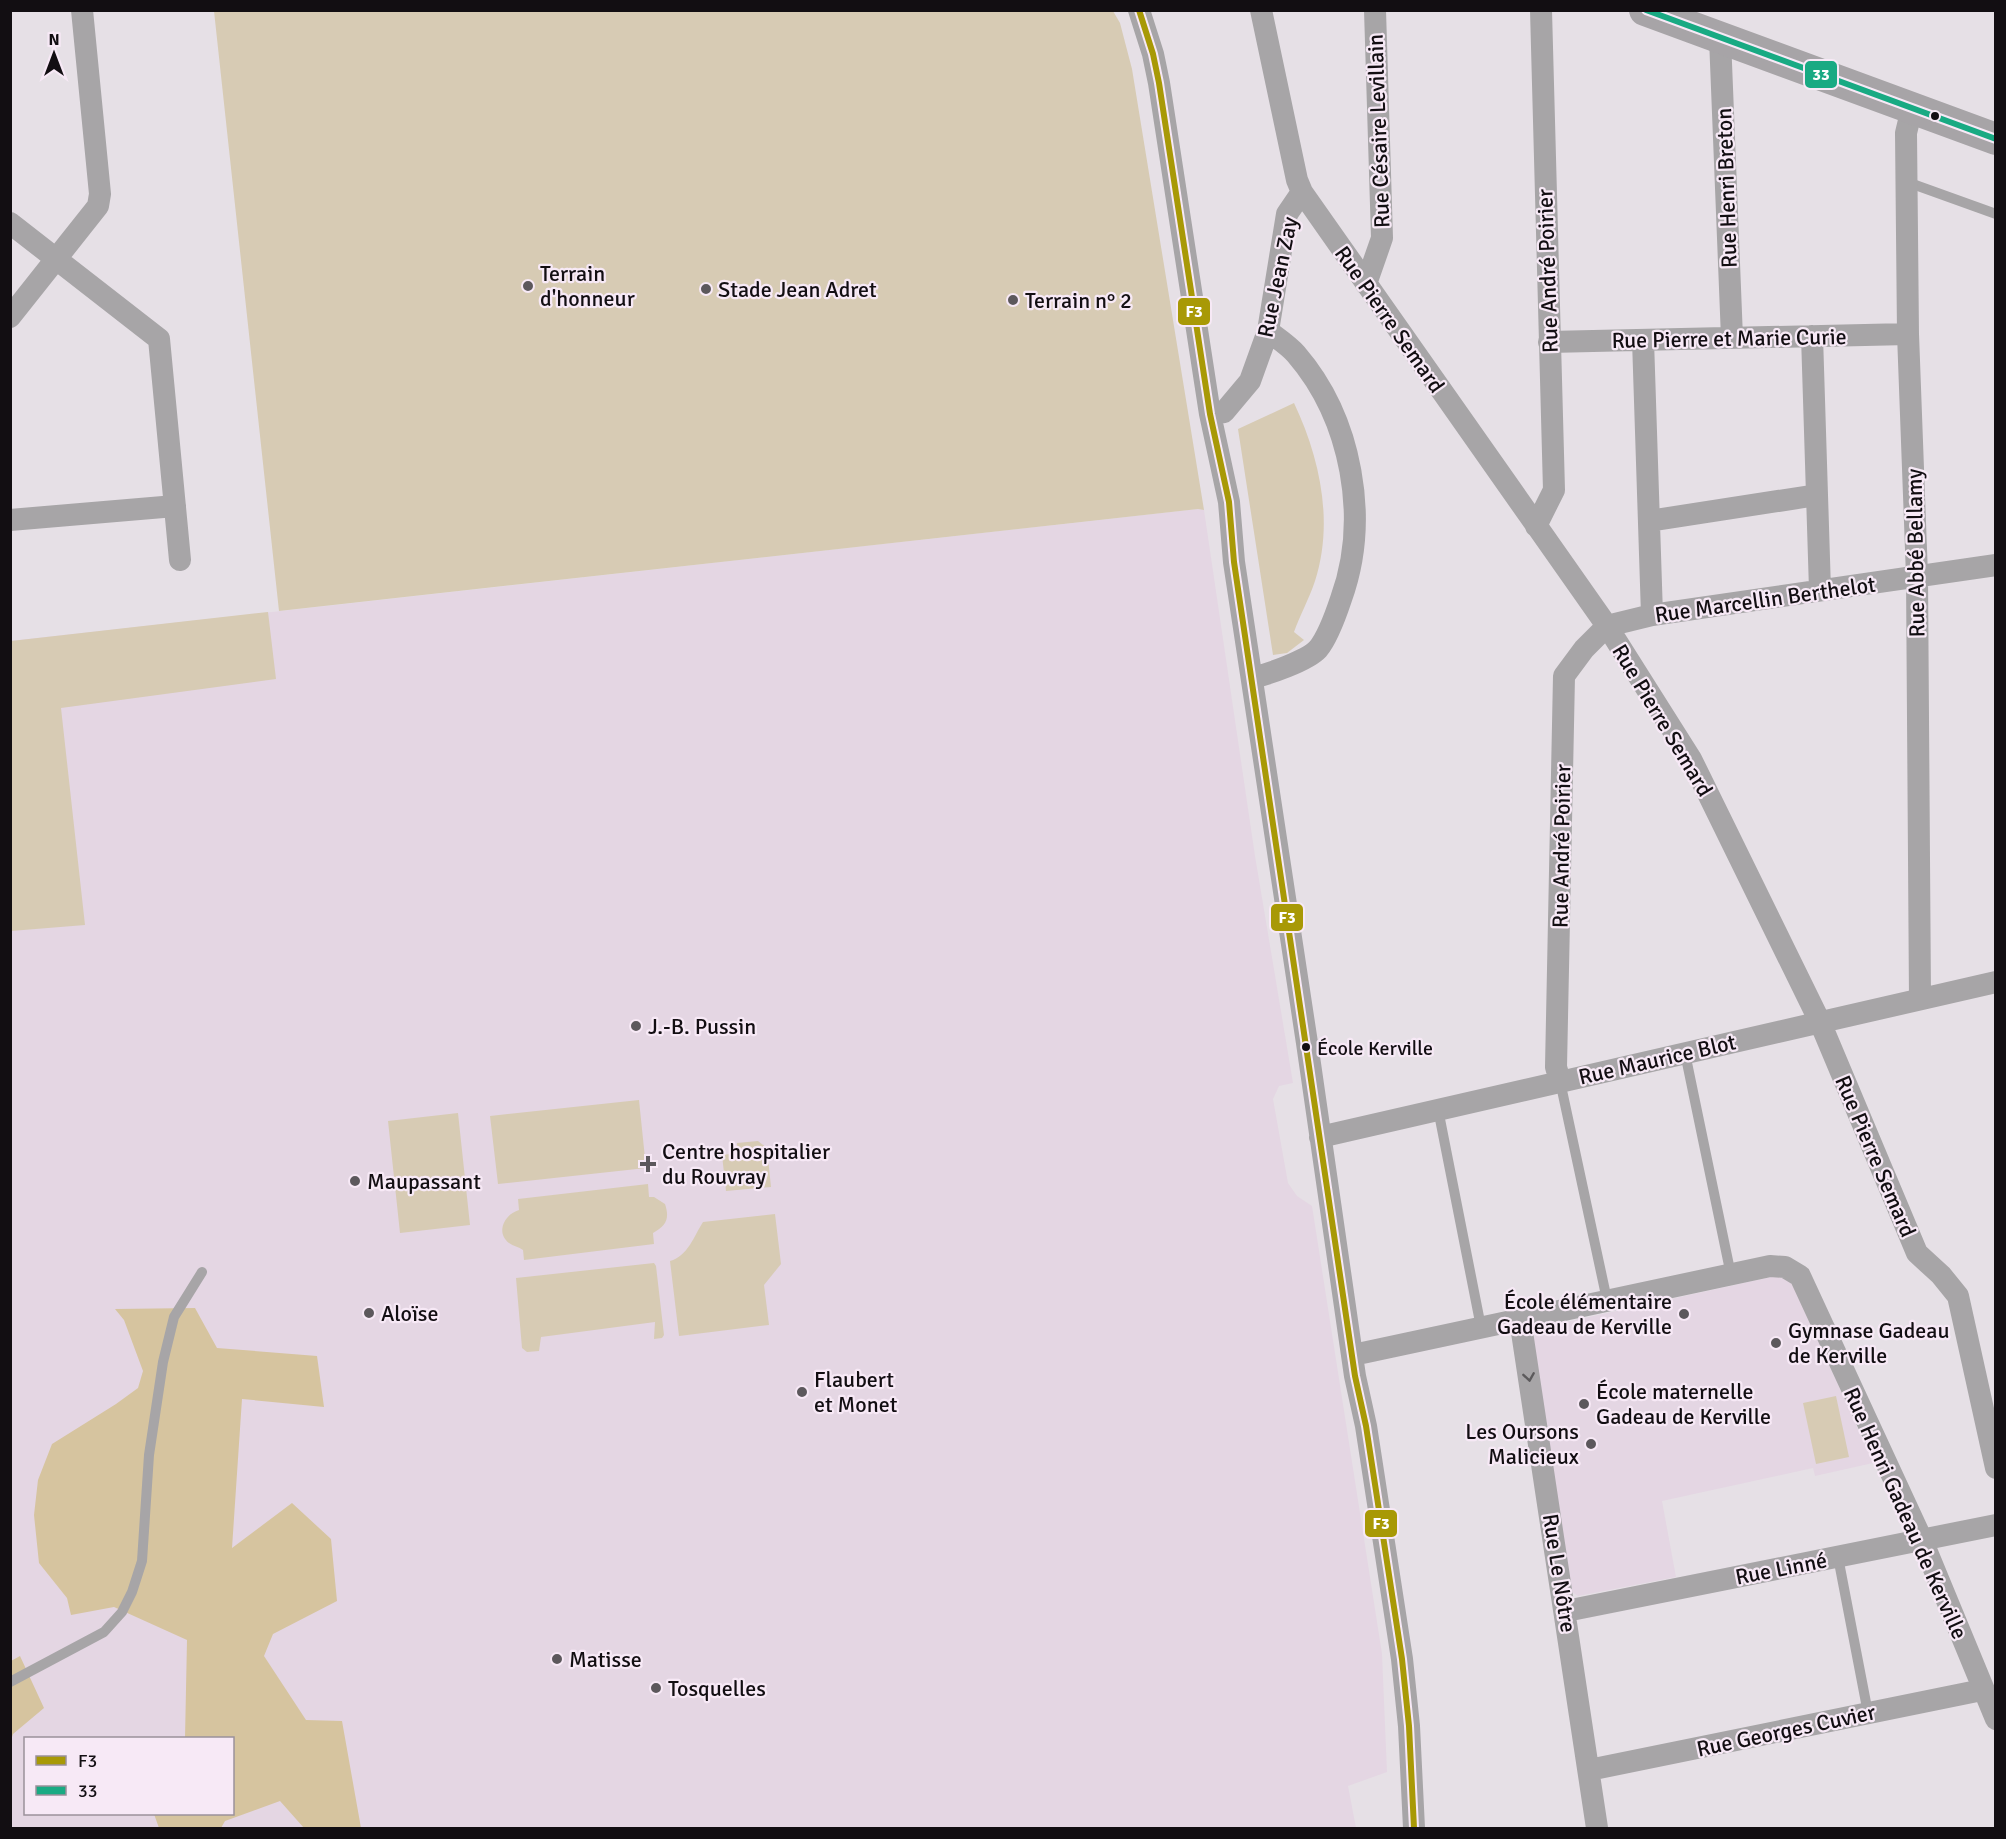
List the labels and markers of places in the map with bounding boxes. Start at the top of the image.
unlabelled marker [1929,110,1941,122]
place label: Terrain d'honneur [540,260,635,312]
place label: Stade Jean Adret [718,276,877,303]
marker: Terrain d'honneur [521,279,535,293]
marker: Stade Jean Adret [699,282,713,296]
place label: Terrain n° 2 [1025,287,1132,314]
marker: Terrain n° 2 [1006,293,1020,307]
place label: J.-B. Pussin [648,1013,756,1040]
marker: J.-B. Pussin [629,1019,643,1033]
place label: École Kerville [1317,1036,1433,1061]
marker: École Kerville [1300,1041,1312,1053]
place label: Centre hospitalier du Rouvray [662,1138,830,1190]
marker: Centre hospitalier du Rouvray [639,1155,657,1173]
place label: Maupassant [367,1168,481,1195]
marker: Maupassant [348,1174,362,1188]
place label: École élémentaire Gadeau de Kerville [1497,1288,1672,1340]
place label: Aloïse [381,1300,439,1327]
marker: Aloïse [362,1306,376,1320]
marker: École élémentaire Gadeau de Kerville [1677,1307,1691,1321]
place label: Gymnase Gadeau de Kerville [1788,1317,1950,1369]
marker: Gymnase Gadeau de Kerville [1769,1336,1783,1350]
place label: Flaubert et Monet [814,1366,898,1418]
place label: École maternelle Gadeau de Kerville [1596,1378,1771,1430]
marker: Flaubert et Monet [795,1385,809,1399]
marker: École maternelle Gadeau de Kerville [1577,1397,1591,1411]
place label: Les Oursons Malicieux [1465,1418,1579,1470]
marker: Les Oursons Malicieux [1584,1437,1598,1451]
place label: Matisse [569,1646,642,1673]
marker: Matisse [550,1652,564,1666]
place label: Tosquelles [668,1675,766,1702]
marker: Tosquelles [649,1681,663,1695]

